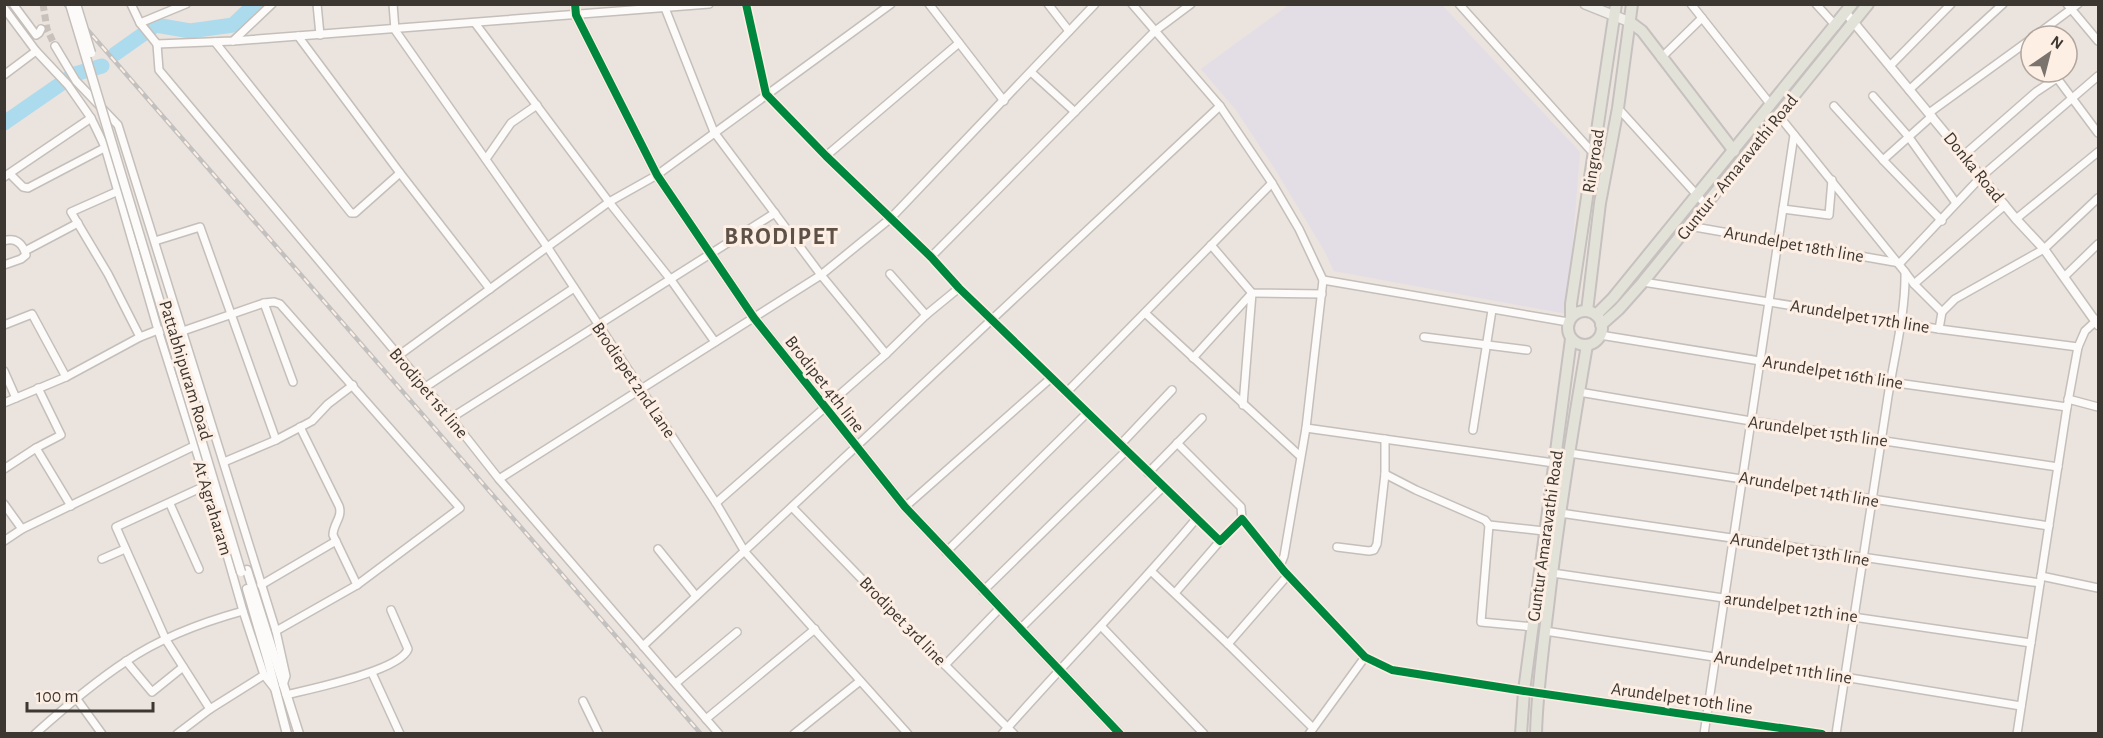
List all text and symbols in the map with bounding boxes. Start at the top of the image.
north arrow [2019,24,2079,84]
text: N [2048,33,2066,52]
street label: Guntur - Amaravathi Road [1674,92,1802,244]
street label: Ringroad [1580,128,1608,194]
street label: Donka Road [1940,129,2007,206]
street label: Arundelpet 18th line [1722,224,1865,266]
district label: BRODIPET [724,225,840,249]
street label: Arundelpet 17th line [1789,297,1931,337]
street label: Pattabhipuram Road [155,298,215,442]
street label: Brodiepet 2nd Lane [588,319,678,442]
street label: Brodipet 4th line [781,333,867,436]
street label: Brodipet 1st line [385,345,471,442]
street label: Arundelpet 16th line [1761,353,1904,393]
street label: Arundelpet 15th line [1747,413,1889,451]
street label: Guntur Amaravathi Road [1525,449,1567,623]
street label: At Agraharam [189,459,235,558]
street label: Arundelpet 14th line [1737,469,1880,511]
street label: Arundelpet 13th line [1729,530,1871,570]
street label: Brodipet 3rd line [856,574,949,670]
street label: arundelpet 12th ine [1723,590,1859,626]
street label: Arundelpet 11th line [1713,648,1853,688]
scale bar [27,675,153,713]
street label: Arundelpet 10th line [1610,680,1754,718]
text: 100 m [36,688,79,706]

